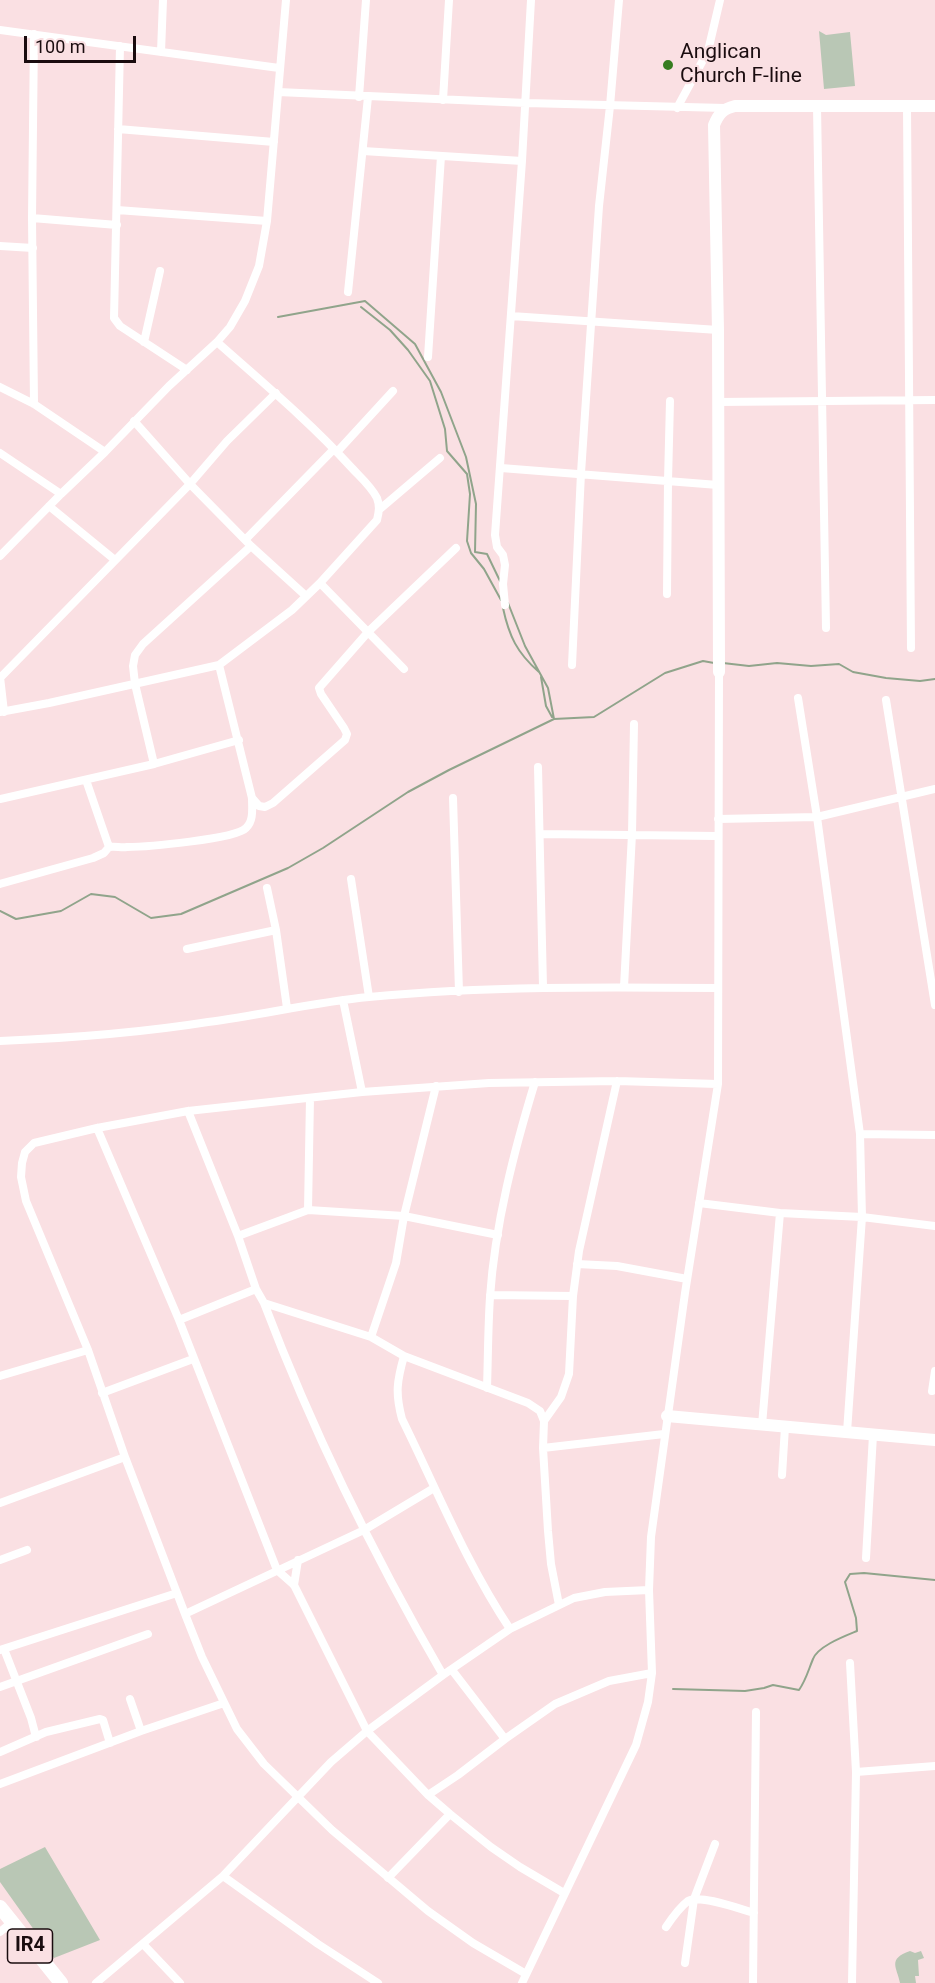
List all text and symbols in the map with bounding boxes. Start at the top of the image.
scale bar [27,24,140,62]
text: 100 m [35,36,86,57]
place label: Anglican Church F-line [680,40,802,90]
marker: Anglican Church F-line [661,58,675,72]
road number: IR4 [8,1929,52,1963]

